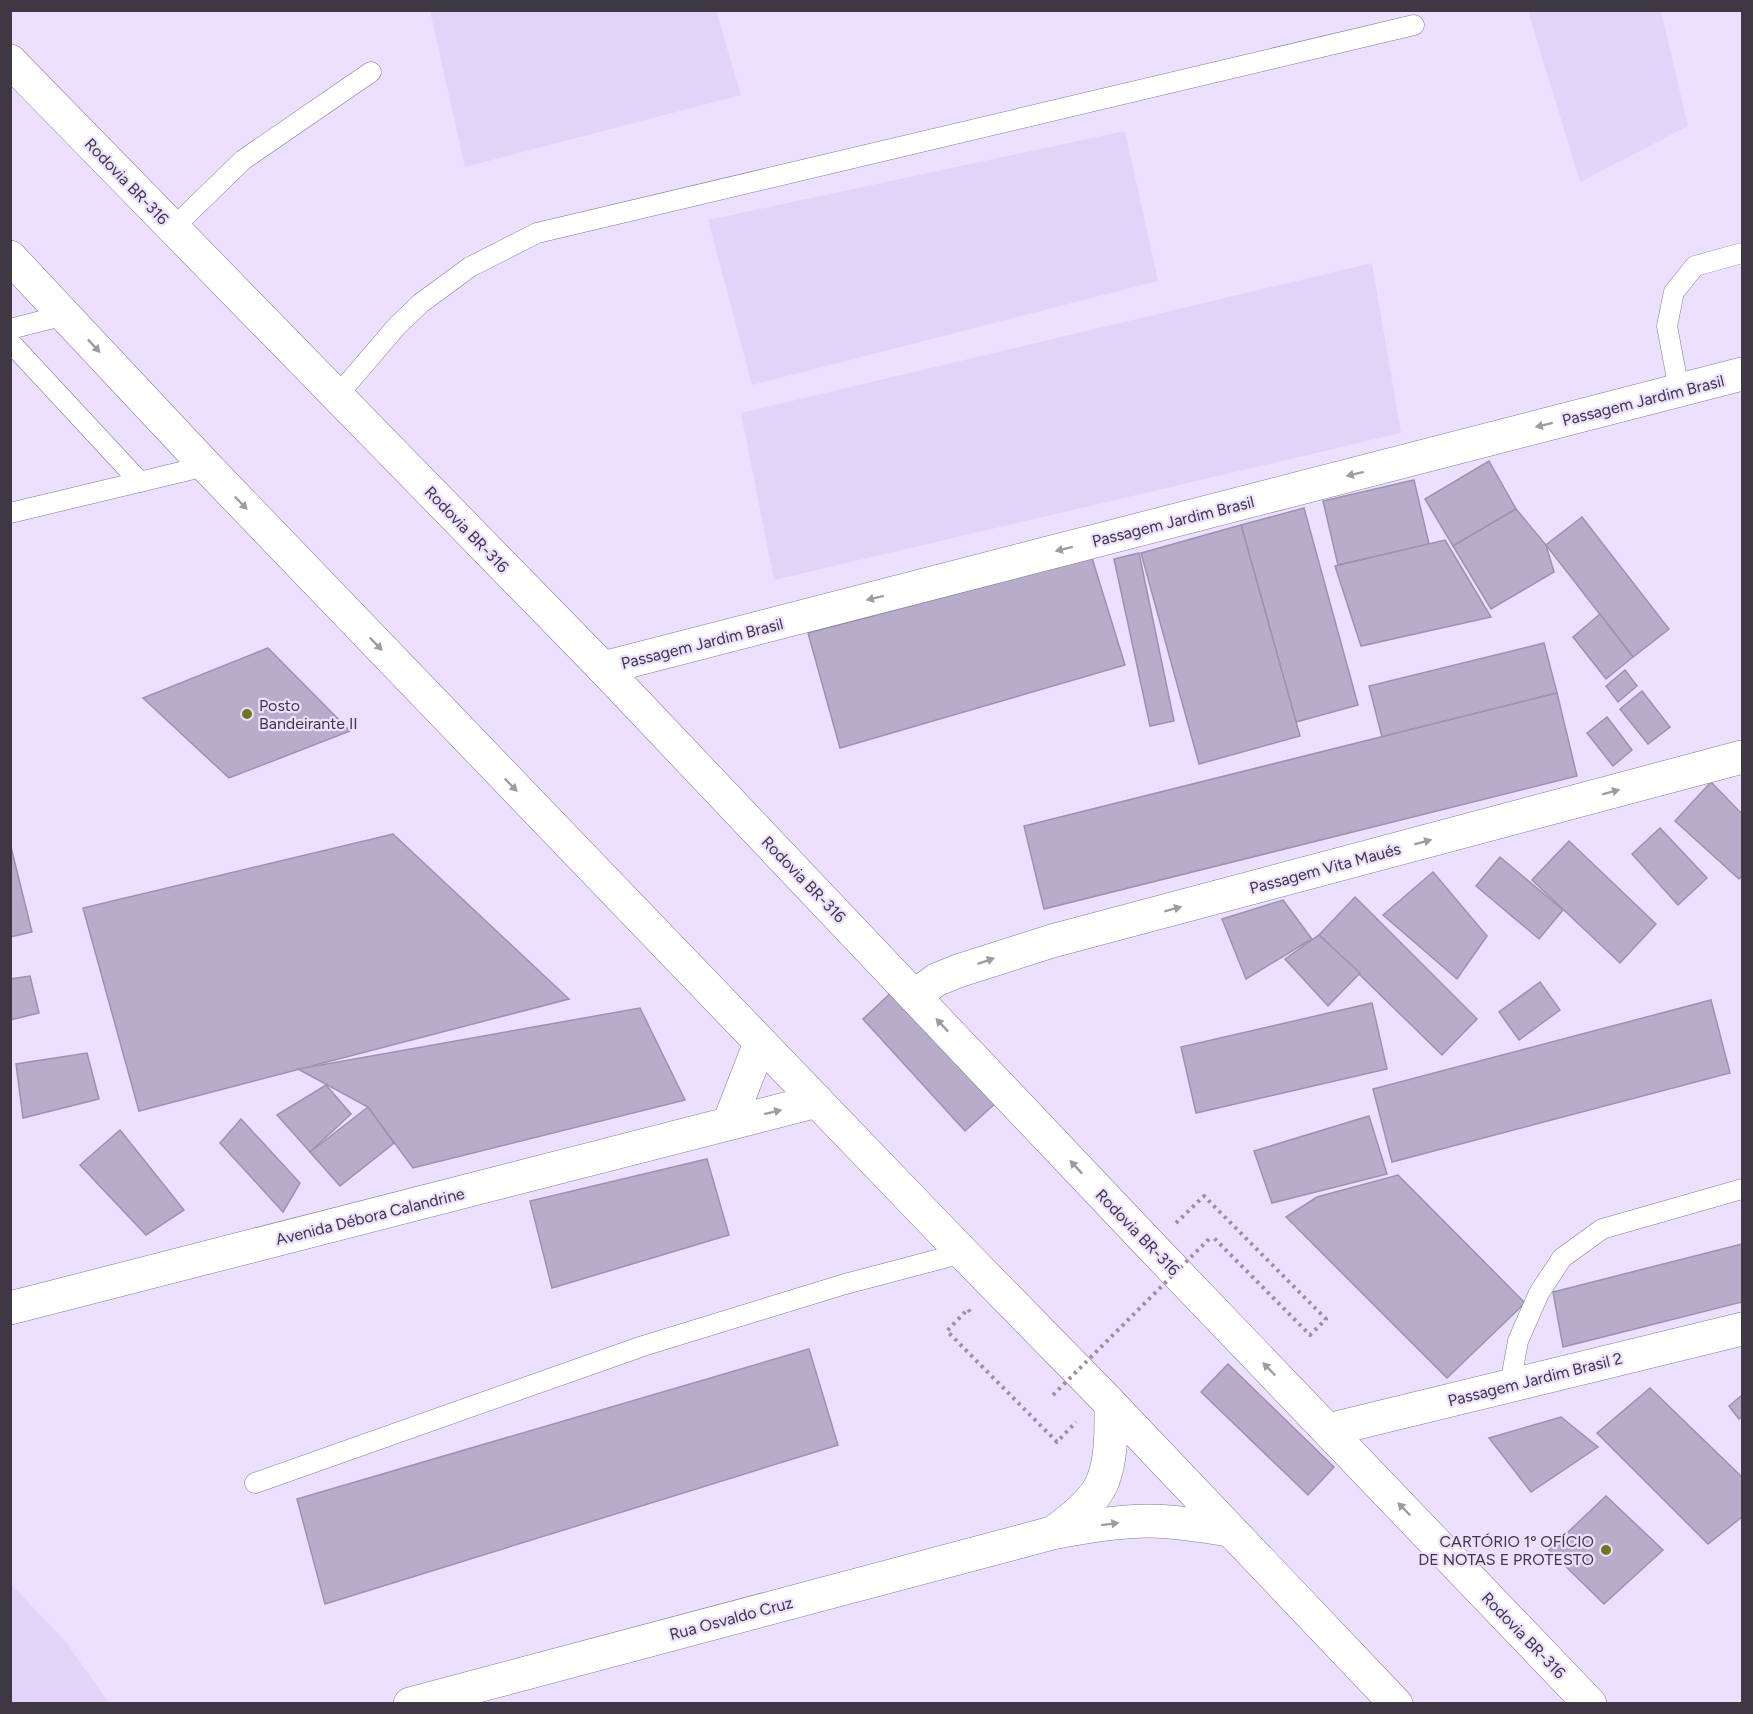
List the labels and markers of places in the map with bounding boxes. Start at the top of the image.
place label: Posto Bandeirante II [259,696,358,733]
marker: Posto Bandeirante II [240,707,254,721]
place label: CARTÓRIO 1º OFÍCIO DE NOTAS E PROTESTO [1418,1532,1594,1569]
marker: CARTÓRIO 1º OFÍCIO DE NOTAS E PROTESTO [1599,1543,1613,1557]

